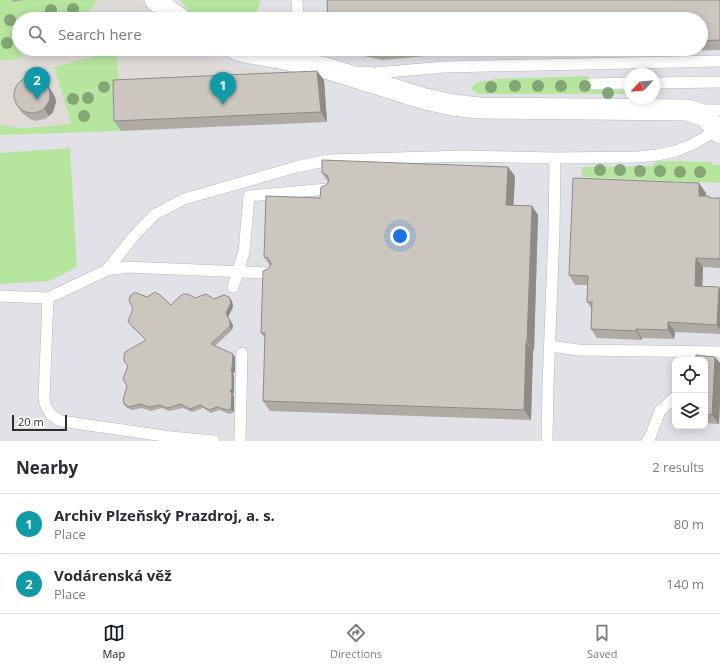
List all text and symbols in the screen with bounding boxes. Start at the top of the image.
search box [12,12,708,56]
icon: search [26,23,48,45]
text: Search here [58,24,142,44]
pin: 2 [24,67,50,100]
north arrow [624,68,660,104]
pin: 1 [210,72,236,105]
your location [390,226,410,246]
map controls [672,357,708,429]
button: locate [672,357,708,393]
button: layers [672,393,708,429]
scale bar [12,413,67,432]
text: 20 m [18,414,44,429]
text: Nearby [16,456,78,479]
text: 2 results [652,458,704,476]
text: Archiv Plzeňský Prazdroj, a. s. [54,505,275,525]
text: 1 [25,515,33,533]
text: 80 m [674,515,704,533]
text: Place [54,525,86,543]
text: Vodárenská věž [54,565,172,585]
text: 2 [25,575,33,593]
text: 140 m [666,575,704,593]
text: Place [54,585,86,603]
tab: Map [102,622,125,661]
tab: Directions [330,622,382,661]
tab: Saved [587,622,618,661]

